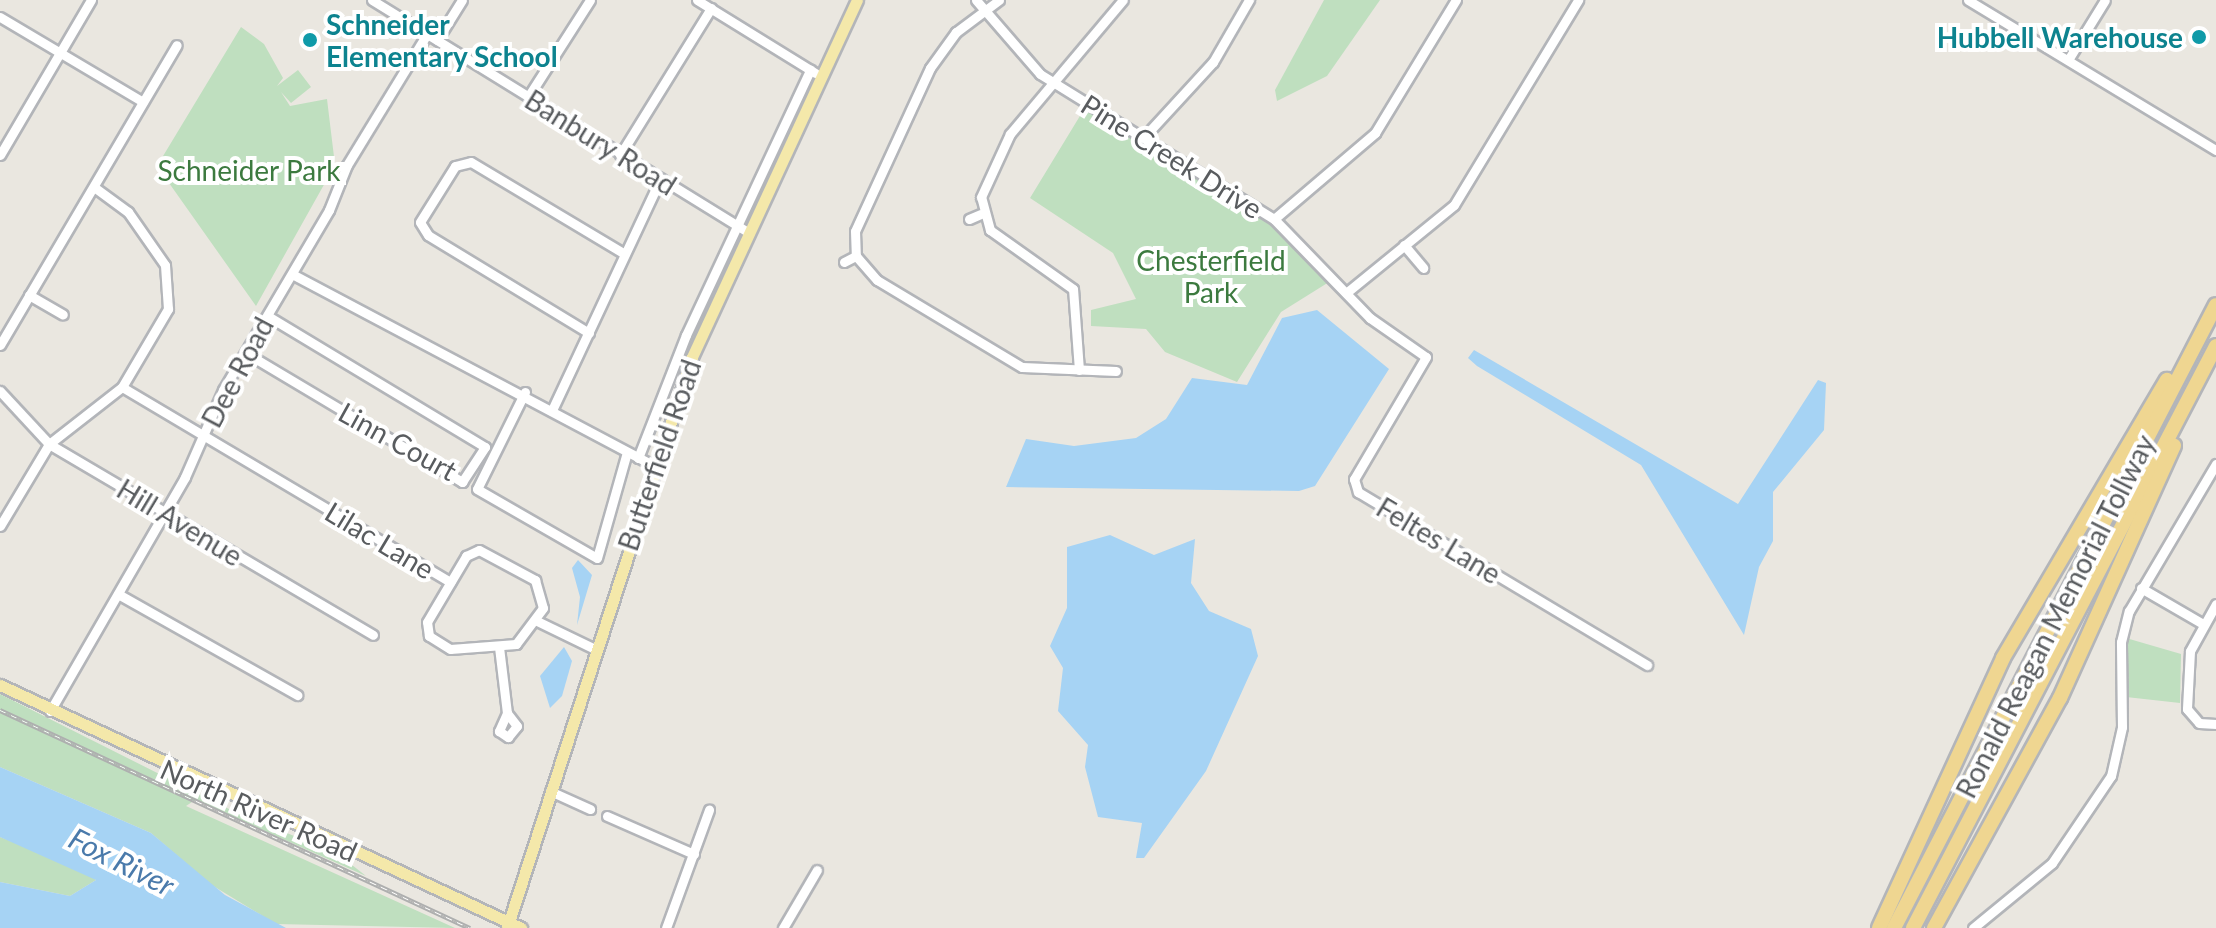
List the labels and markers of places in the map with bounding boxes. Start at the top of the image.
place label: Schneider Elementary School [326,7,558,73]
place label: Hubbell Warehouse [1937,20,2183,54]
marker: Hubbell Warehouse [2190,28,2208,46]
marker: Schneider Elementary School [301,31,319,49]

